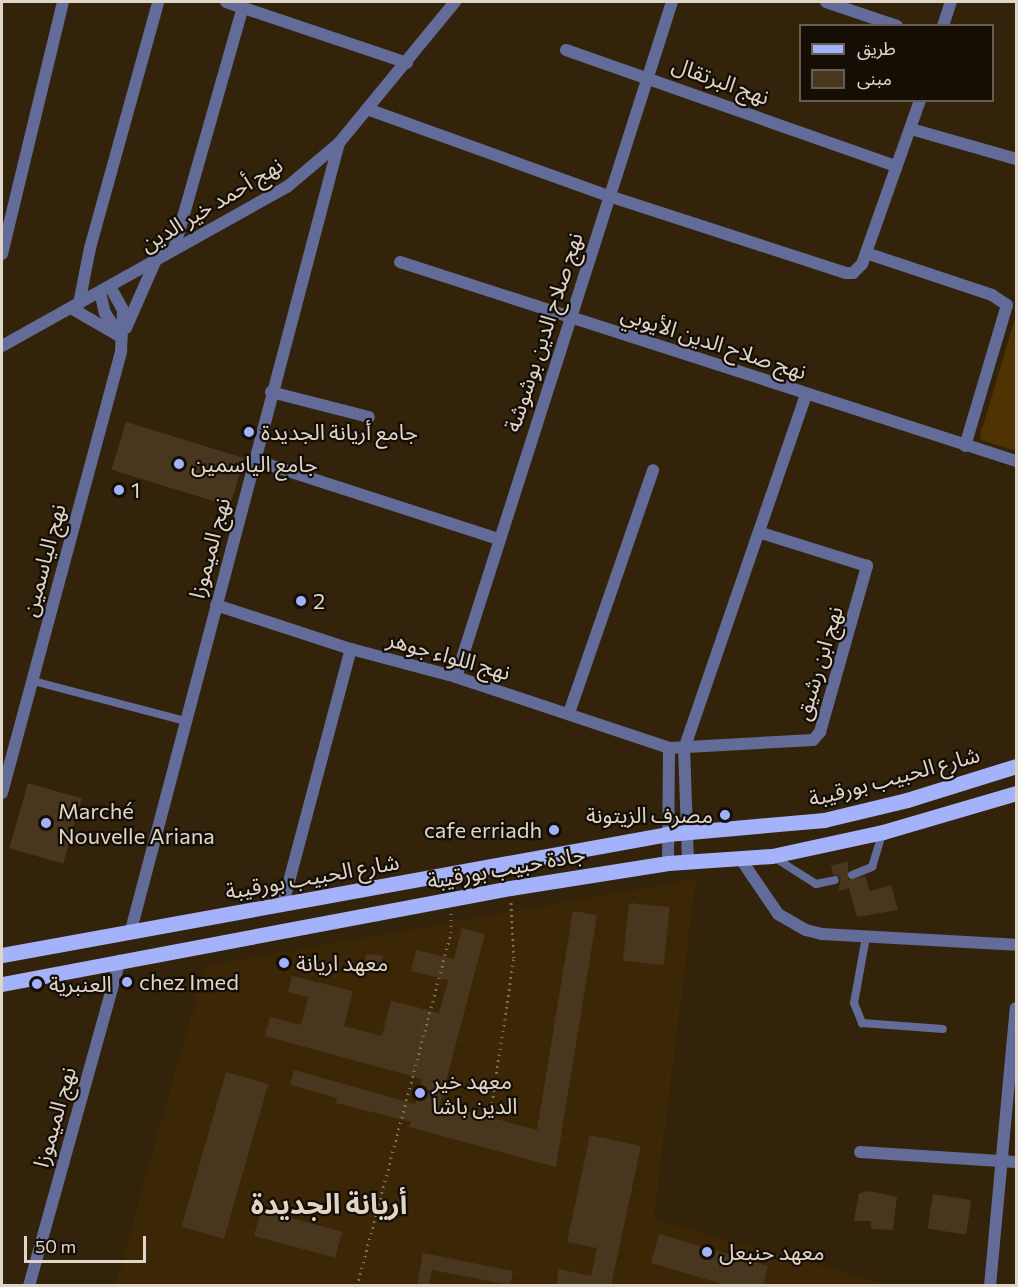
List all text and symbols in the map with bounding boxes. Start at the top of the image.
legend [799,24,994,102]
text: طريق [857,37,896,59]
street label: نهج البرتقال [669,50,773,110]
text: مبنى [857,67,892,89]
street label: نهج أحمد خير الدين [135,151,287,257]
street label: نهج صلاح الدين بوشوشة [498,229,588,435]
street label: نهج صلاح الدين الأيوبي [618,300,810,384]
place label: جامع أريانة الجديدة [261,419,418,445]
marker: جامع أريانة الجديدة [242,425,256,439]
place label: جامع الياسمين [191,451,318,477]
marker: جامع الياسمين [172,457,186,471]
place label: 1 [131,477,140,503]
marker: 1 [112,483,126,497]
street label: نهج الميموزا [183,495,235,601]
street label: نهج الياسمين [15,501,71,619]
place label: 2 [313,588,325,614]
marker: 2 [294,594,308,608]
street label: نهج ابن رشيق [788,603,848,723]
street label: نهج اللواء جوهر [384,625,514,685]
street label: شارع الحبيب بورقيبة [806,740,982,812]
place label: Marché Nouvelle Ariana [58,797,215,848]
place label: مصرف الزيتونة [586,802,713,828]
marker: مصرف الزيتونة [718,808,732,822]
marker: Marché Nouvelle Ariana [39,816,53,830]
place label: cafe erriadh [424,817,542,843]
marker: cafe erriadh [547,823,561,837]
street label: جادة حبيب بورقيبة [425,840,587,894]
street label: شارع الحبيب بورقيبة [223,848,401,904]
place label: معهد اريانة [296,950,388,976]
marker: معهد اريانة [277,956,291,970]
place label: chez Imed [139,969,239,995]
place label: العنبرية [49,971,112,997]
marker: chez Imed [120,975,134,989]
marker: العنبرية [30,977,44,991]
street label: نهج الميموزا [27,1064,81,1170]
place label: معهد خير الدين باشا [432,1067,517,1118]
marker: معهد خير الدين باشا [413,1086,427,1100]
district label: أريانة الجديدة [251,1186,407,1220]
scale bar [27,1224,148,1262]
text: 50 m [35,1235,76,1257]
place label: معهد حنبعل [719,1239,825,1265]
marker: معهد حنبعل [700,1245,714,1259]

